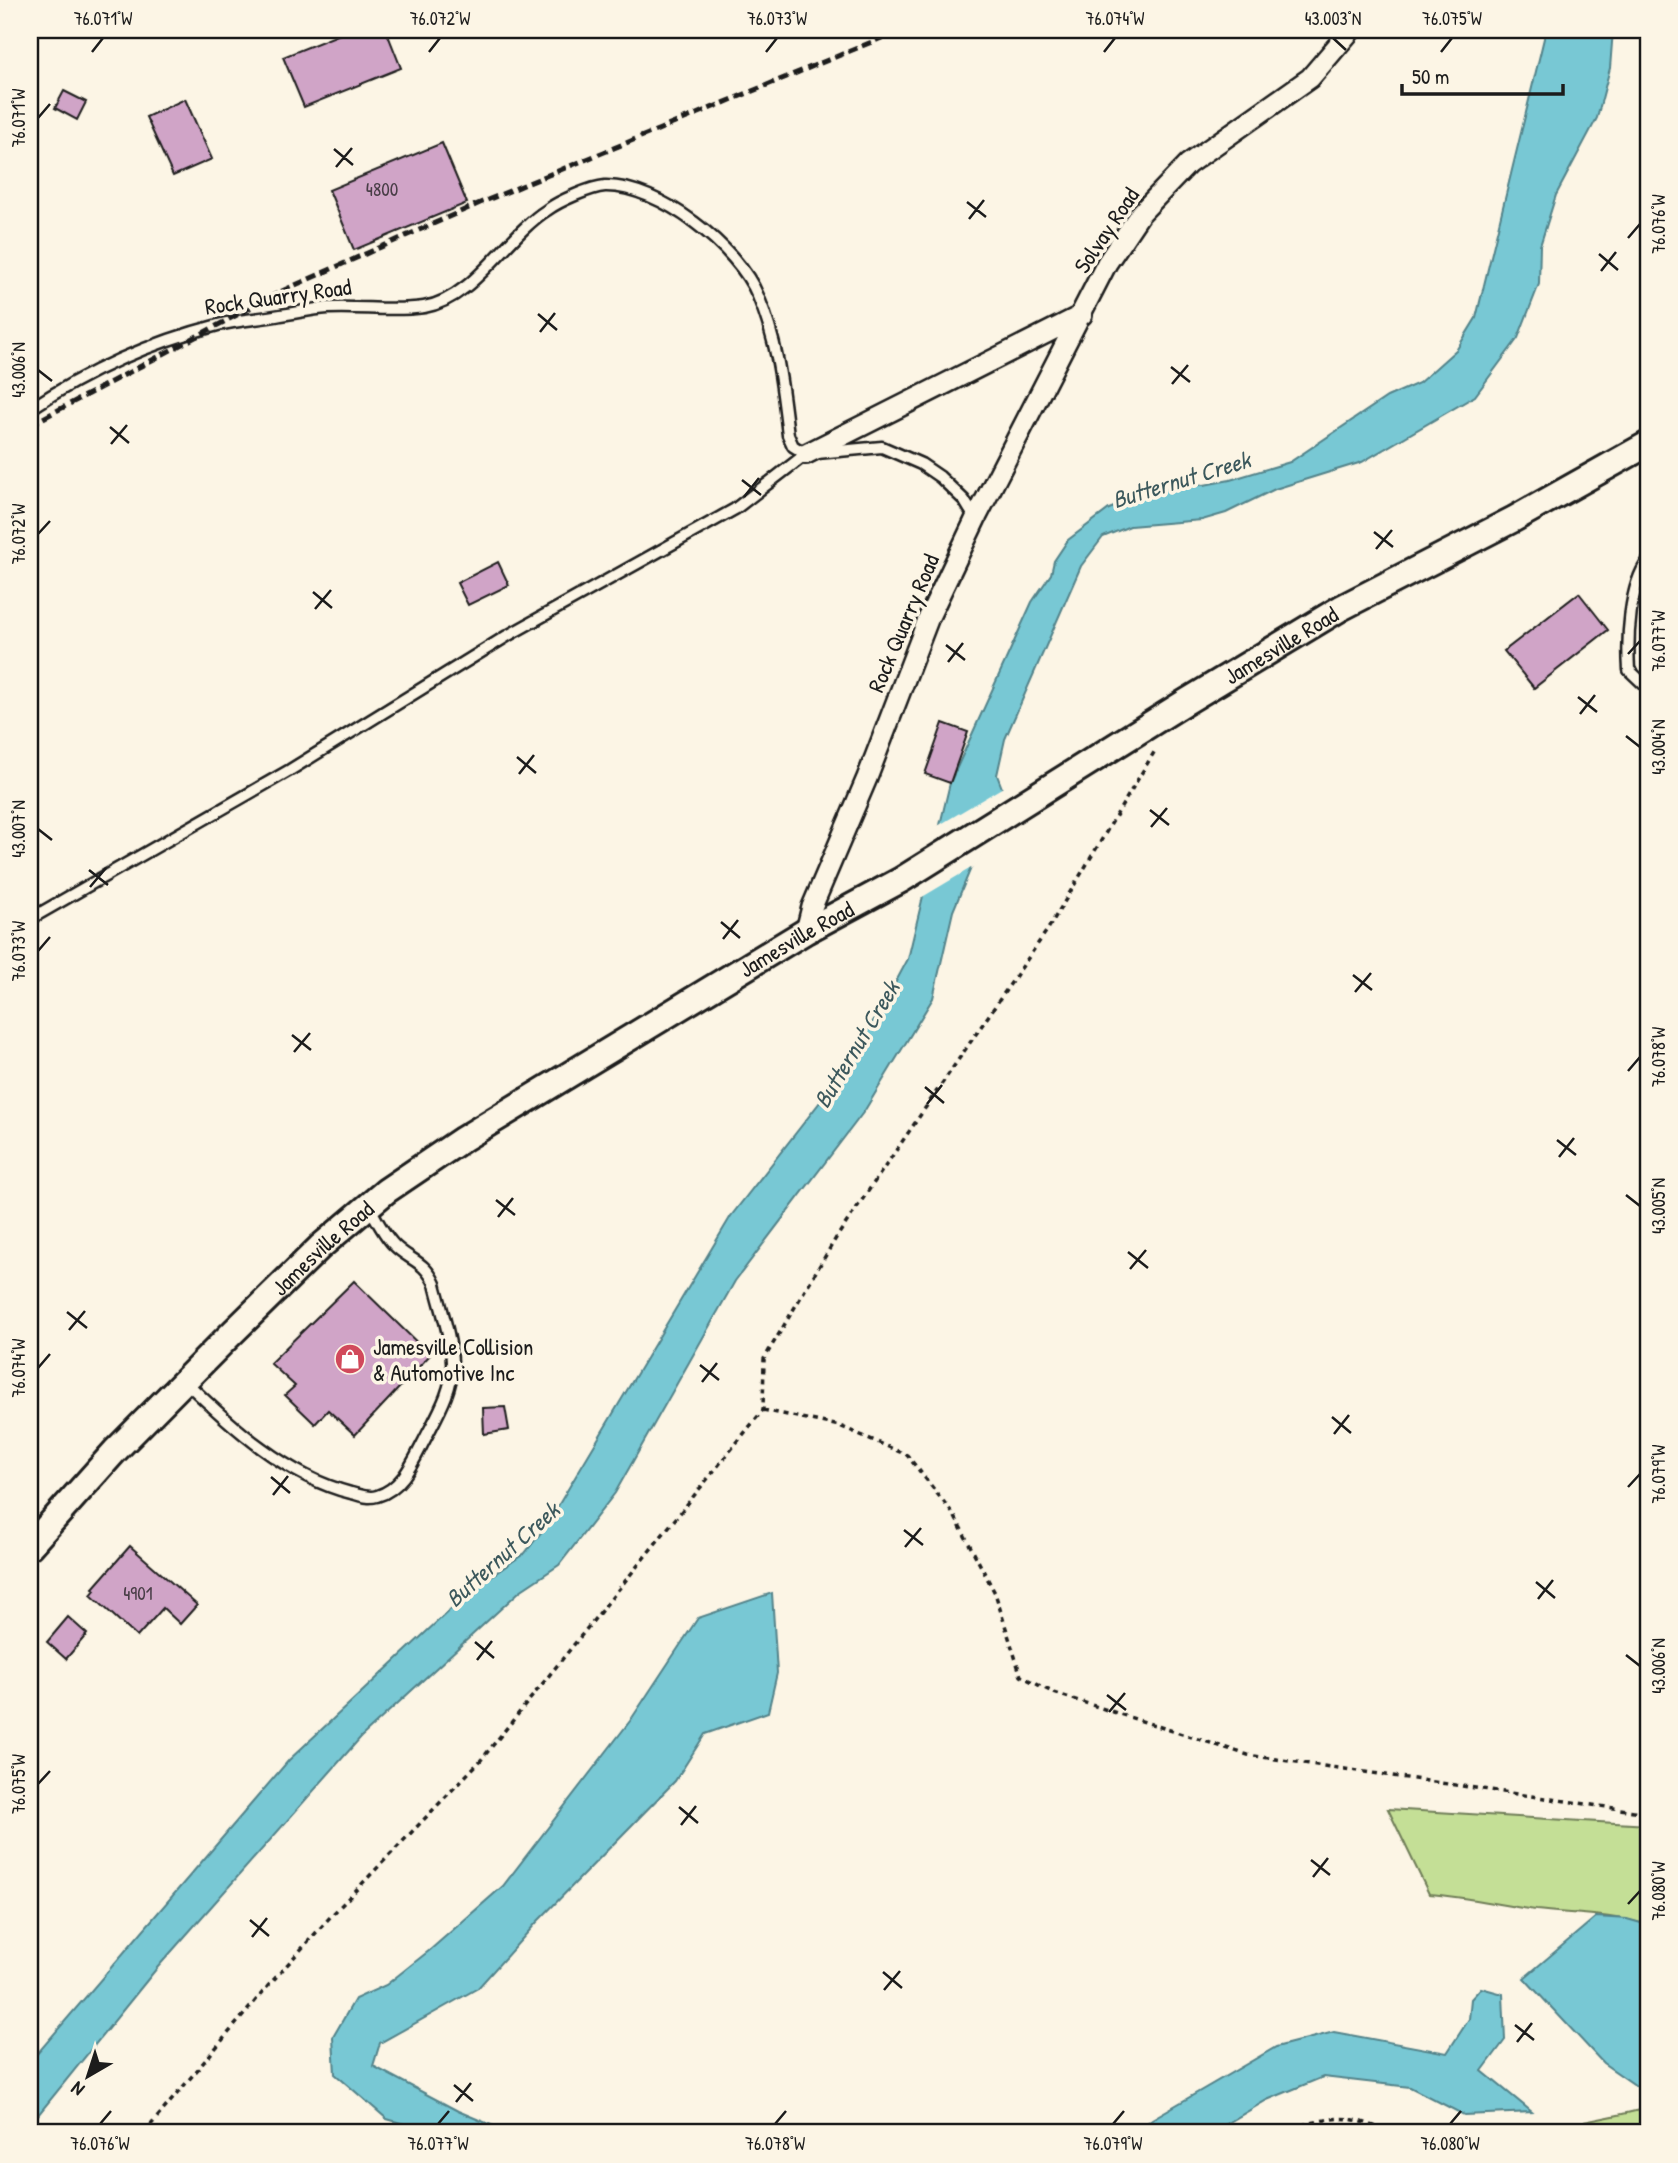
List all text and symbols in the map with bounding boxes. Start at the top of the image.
text: 76.071°W [74,6,132,31]
text: 76.072°W [410,6,470,31]
text: 76.073°W [747,6,807,31]
text: 76.074°W [1086,6,1144,31]
text: 43.003°N [1305,6,1361,31]
text: 76.075°W [1422,6,1482,31]
scale bar [1402,52,1562,96]
text: 50 m [1412,62,1449,91]
text: 76.071°W [6,89,31,147]
house number: 4800 [366,176,398,202]
street label: Solvay Road [1066,181,1146,279]
text: 76.076°W [1646,194,1671,254]
street label: Rock Quarry Road [203,270,353,322]
text: 43.006°N [6,342,31,398]
water label: Butternut Creek [1108,442,1256,515]
text: 76.072°W [6,504,31,564]
street label: Rock Quarry Road [860,549,946,697]
street label: Jamesville Road [1218,598,1343,691]
text: 76.077°W [1646,610,1671,672]
text: 43.004°N [1646,719,1671,775]
text: 43.007°N [6,800,31,858]
street label: Jamesville Road [733,893,859,984]
text: 76.073°W [6,921,31,981]
water label: Butternut Creek [806,973,908,1113]
text: 76.078°W [1646,1027,1671,1087]
text: 43.005°N [1646,1178,1671,1234]
street label: Jamesville Road [264,1193,380,1302]
place label: Jamesville Collision & Automotive Inc [373,1331,534,1388]
text: 76.074°W [6,1339,31,1397]
shop icon: Jamesville Collision & Automotive Inc [333,1342,367,1376]
text: 76.079°W [1646,1445,1671,1503]
water label: Butternut Creek [438,1493,567,1614]
house number: 4901 [123,1580,153,1606]
text: 43.006°N [1646,1638,1671,1694]
text: 76.075°W [6,1754,31,1814]
text: 76.080°W [1646,1861,1671,1921]
north arrow [52,2040,122,2110]
text: N [65,2076,89,2102]
text: 76.076°W [70,2131,130,2156]
text: 76.077°W [407,2131,469,2156]
text: 76.078°W [745,2131,805,2156]
text: 76.079°W [1084,2131,1142,2156]
text: 76.080°W [1420,2131,1480,2156]

